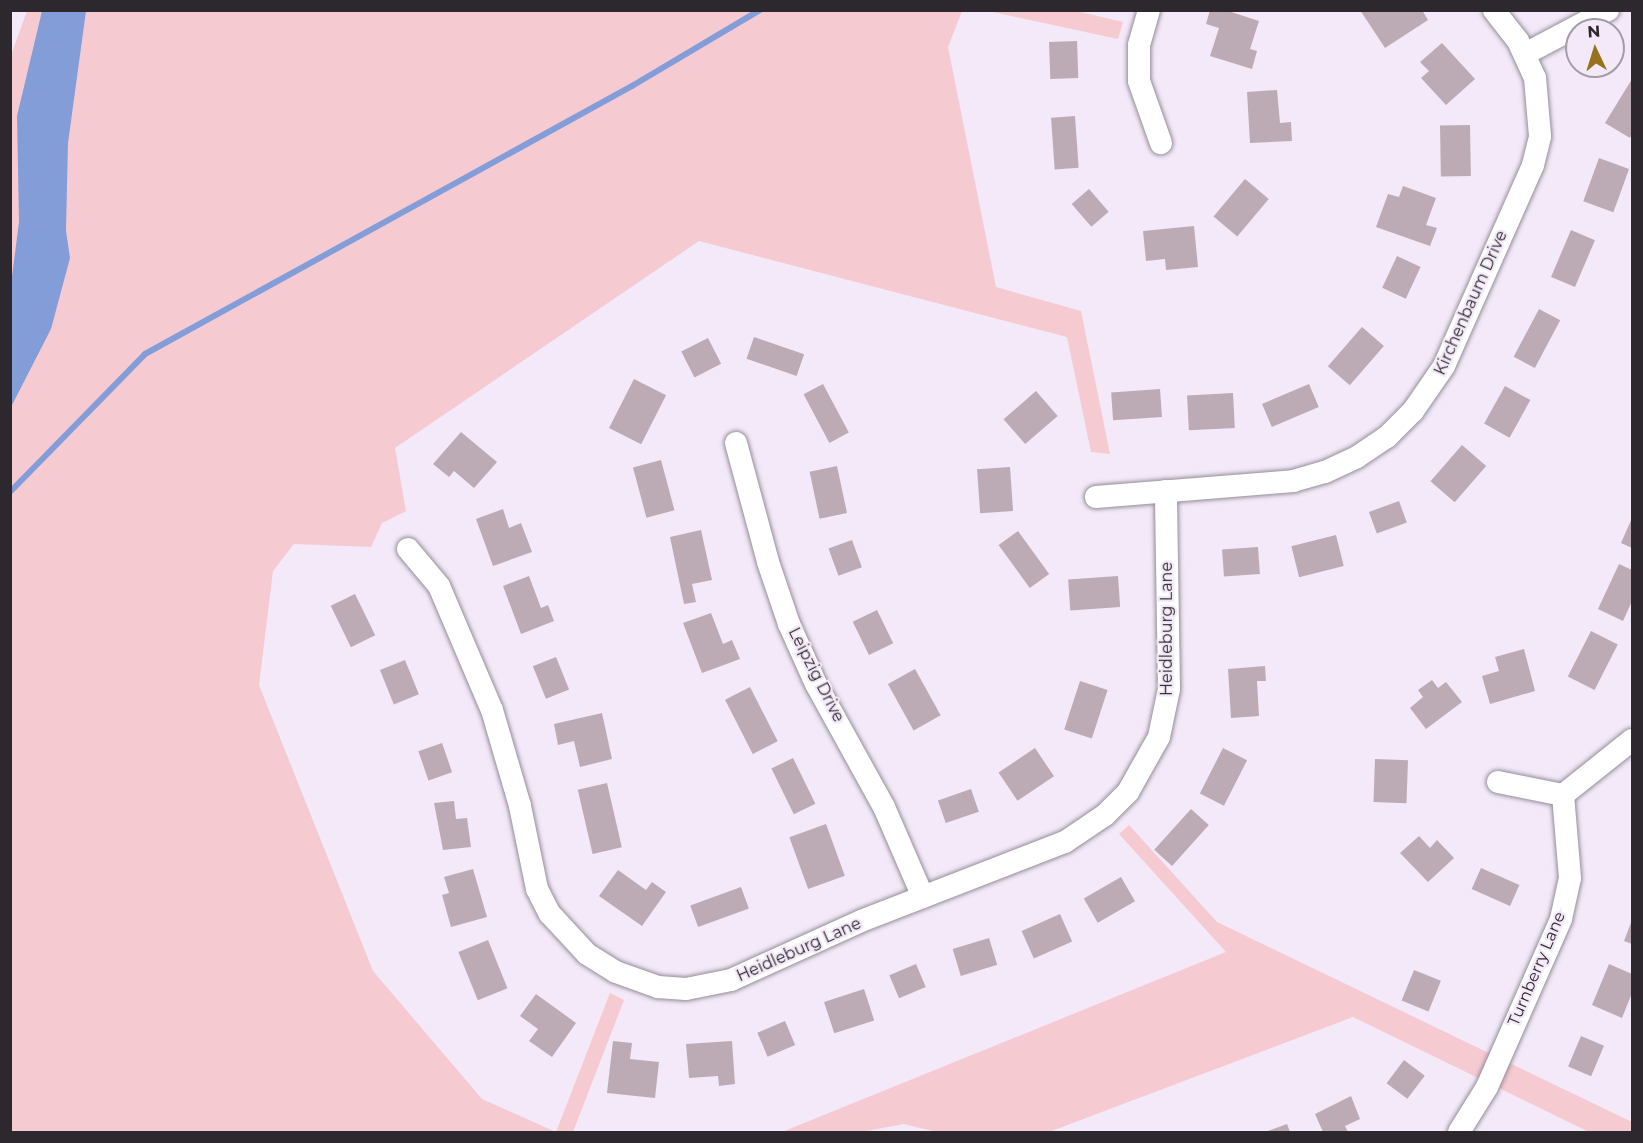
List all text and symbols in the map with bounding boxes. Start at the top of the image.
north arrow [1565,18,1625,78]
text: N [1587,22,1601,41]
street label: Kirchenbaum Drive [1430,228,1512,378]
street label: Heidleburg Lane [1157,562,1177,696]
street label: Leipzig Drive [784,625,848,725]
street label: Turnberry Lane [1504,909,1570,1029]
street label: Heidleburg Lane [734,914,864,986]

